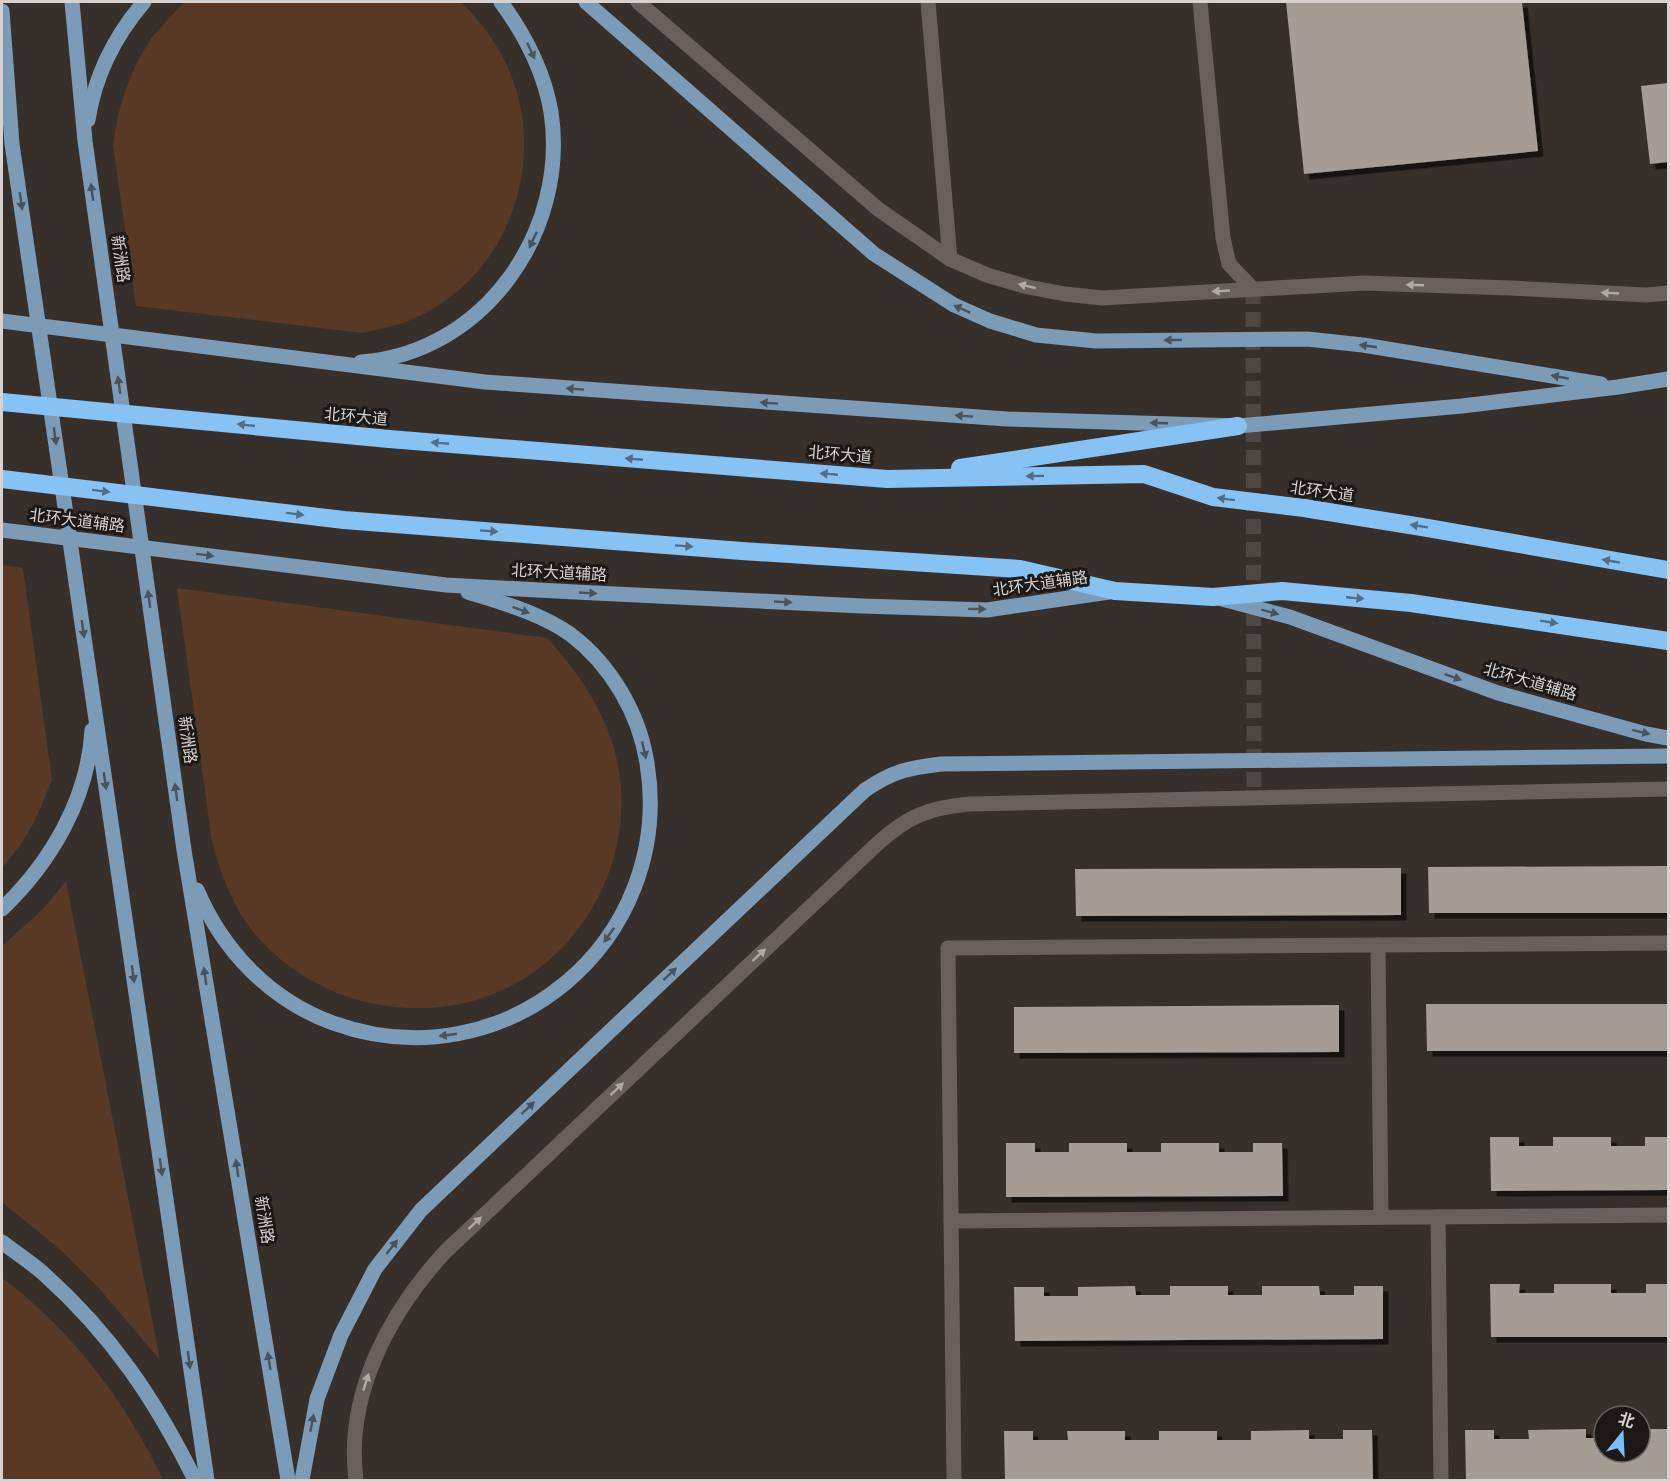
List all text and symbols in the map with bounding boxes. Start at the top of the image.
one-way arrow [527,43,536,60]
one-way arrow [87,182,96,201]
one-way arrow [16,192,25,211]
one-way arrow [528,231,537,248]
street label: 新洲路 [106,234,134,284]
one-way arrow [1406,280,1425,289]
one-way arrow [1018,281,1036,291]
one-way arrow [1211,287,1230,296]
one-way arrow [1601,289,1620,298]
one-way arrow [953,304,971,314]
one-way arrow [1164,336,1183,345]
one-way arrow [1358,341,1377,350]
one-way arrow [1551,372,1570,381]
one-way arrow [114,375,124,394]
one-way arrow [565,384,584,394]
one-way arrow [760,399,779,408]
street label: 北环大道 [323,403,389,431]
one-way arrow [954,411,973,420]
one-way arrow [1149,419,1168,428]
one-way arrow [236,421,255,430]
one-way arrow [50,427,59,446]
one-way arrow [430,439,449,448]
street label: 北环大道 [807,441,873,469]
one-way arrow [625,454,644,464]
one-way arrow [819,469,838,479]
one-way arrow [1025,471,1044,481]
street label: 北环大道 [1289,477,1355,507]
one-way arrow [92,486,111,496]
one-way arrow [1216,494,1235,504]
street label: 北环大道辅路 [28,504,126,538]
one-way arrow [285,509,304,519]
one-way arrow [1409,522,1428,531]
one-way arrow [480,526,499,536]
one-way arrow [674,541,693,551]
one-way arrow [196,550,215,560]
one-way arrow [1601,556,1620,565]
street label: 北环大道辅路 [510,560,608,586]
street label: 北环大道辅路 [991,566,1089,602]
one-way arrow [578,588,597,597]
one-way arrow [145,589,154,608]
one-way arrow [1346,593,1365,603]
one-way arrow [773,598,792,607]
one-way arrow [512,605,530,615]
one-way arrow [968,605,987,614]
one-way arrow [1261,607,1279,617]
one-way arrow [1539,618,1558,627]
one-way arrow [78,620,87,639]
street label: 北环大道辅路 [1481,658,1579,706]
one-way arrow [1445,673,1463,683]
street label: 新洲路 [173,715,201,765]
one-way arrow [1632,728,1650,737]
one-way arrow [639,741,649,759]
one-way arrow [100,772,109,791]
one-way arrow [172,782,181,801]
one-way arrow [603,927,615,943]
one-way arrow [751,949,766,962]
one-way arrow [128,965,137,984]
one-way arrow [200,966,209,985]
one-way arrow [663,967,678,981]
one-way arrow [439,1030,458,1039]
one-way arrow [609,1083,624,1096]
one-way arrow [521,1101,536,1115]
one-way arrow [156,1158,165,1177]
one-way arrow [232,1159,241,1178]
street label: 新洲路 [249,1195,279,1245]
one-way arrow [468,1216,483,1230]
one-way arrow [386,1239,398,1255]
one-way arrow [185,1351,194,1370]
one-way arrow [264,1351,273,1370]
one-way arrow [362,1372,371,1390]
north arrow [1592,1404,1652,1464]
text: 北 [1615,1408,1637,1434]
one-way arrow [308,1413,317,1432]

